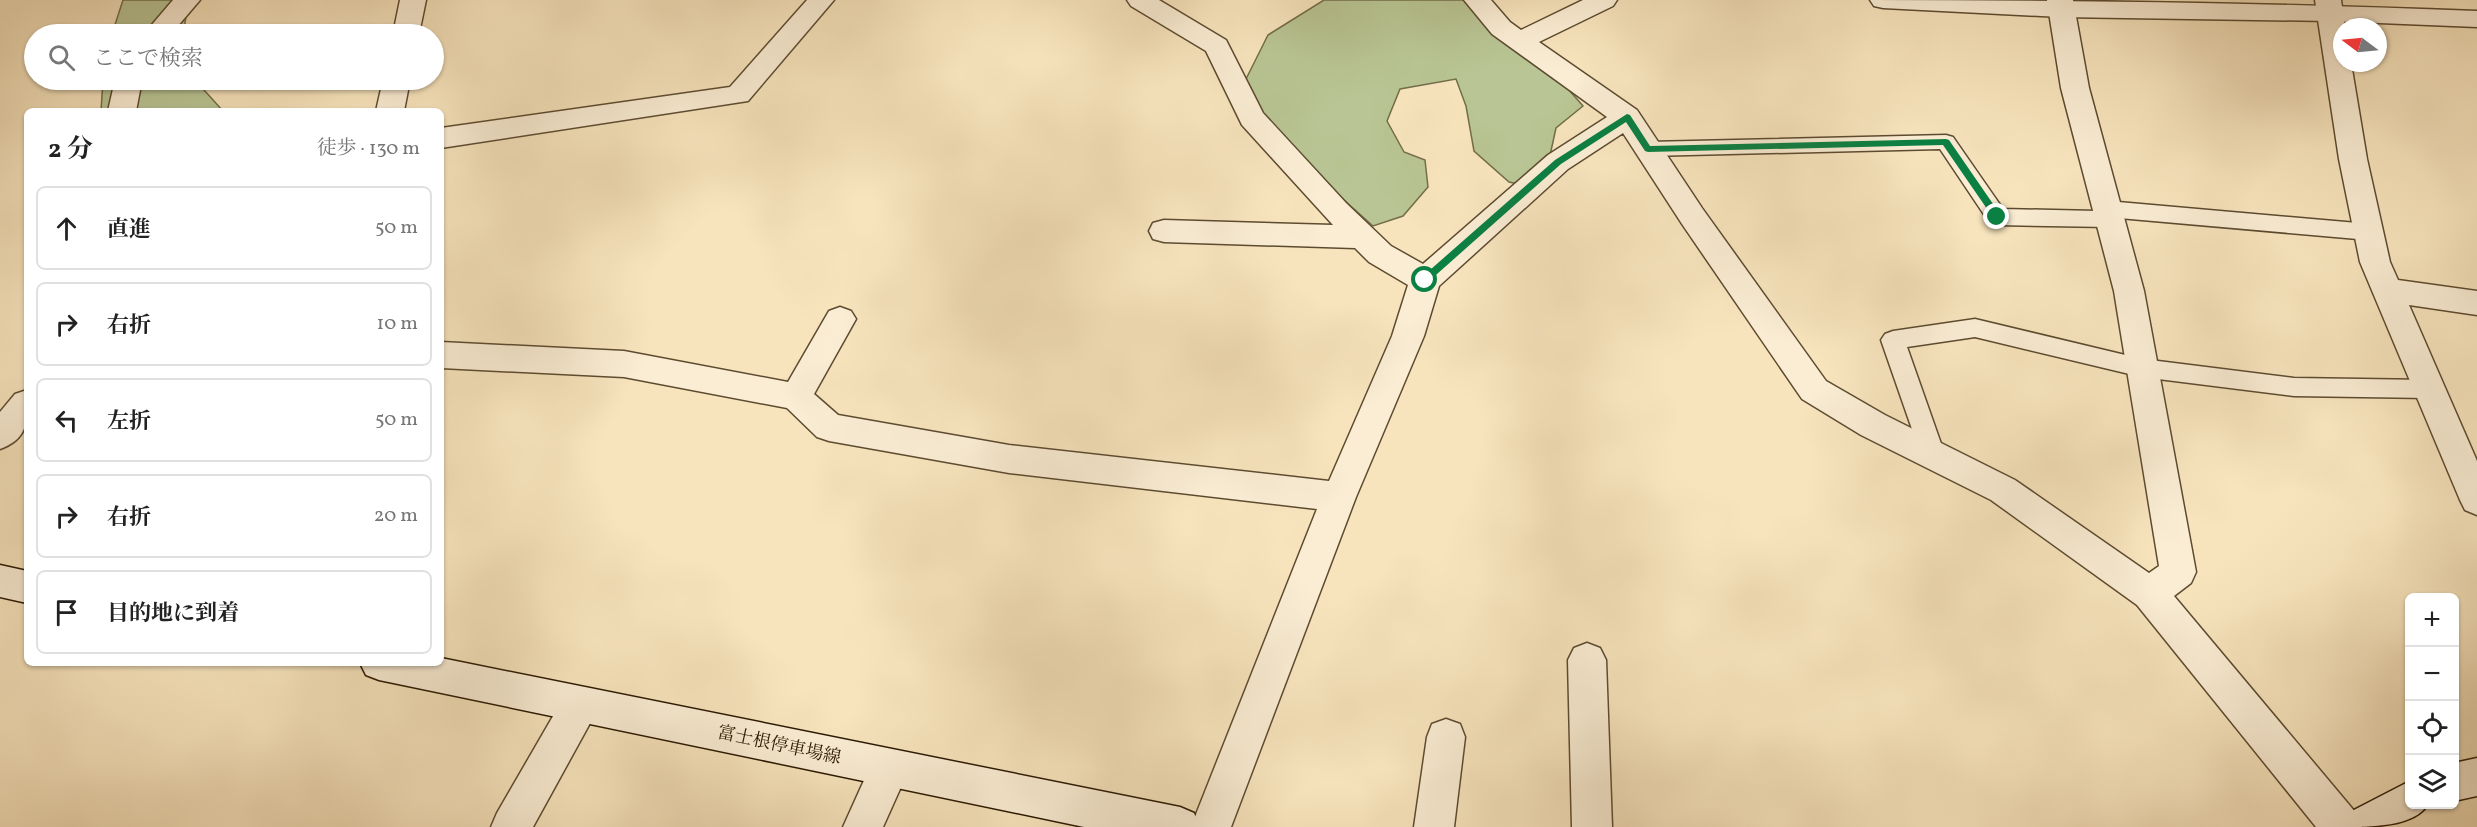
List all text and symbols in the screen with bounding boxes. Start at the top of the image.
north arrow [2333,18,2387,72]
search box [24,24,444,90]
icon: search [45,41,78,74]
text: ここで検索 [93,44,203,75]
text: 2 分 [48,132,93,168]
text: 徒歩 · 130 m [317,135,420,163]
route end [1983,203,2009,229]
icon: ahead [50,212,83,245]
text: 50 m [375,214,418,242]
text: 直進 [107,215,151,246]
route start [1411,266,1437,292]
icon: right [50,308,83,341]
text: 10 m [377,310,418,338]
text: 右折 [107,311,151,342]
icon: left [50,404,83,437]
text: 50 m [375,406,418,434]
text: 左折 [107,407,151,438]
icon: right [50,500,83,533]
text: 20 m [374,502,418,530]
text: 右折 [107,503,151,534]
map controls [2405,593,2459,809]
button: + [2405,593,2459,647]
icon: arrive [50,596,83,629]
text: 目的地に到着 [107,599,239,630]
button: − [2405,647,2459,701]
button: locate [2405,701,2459,755]
street label: 富士根停車場線 [715,721,843,771]
button: layers [2405,755,2459,809]

